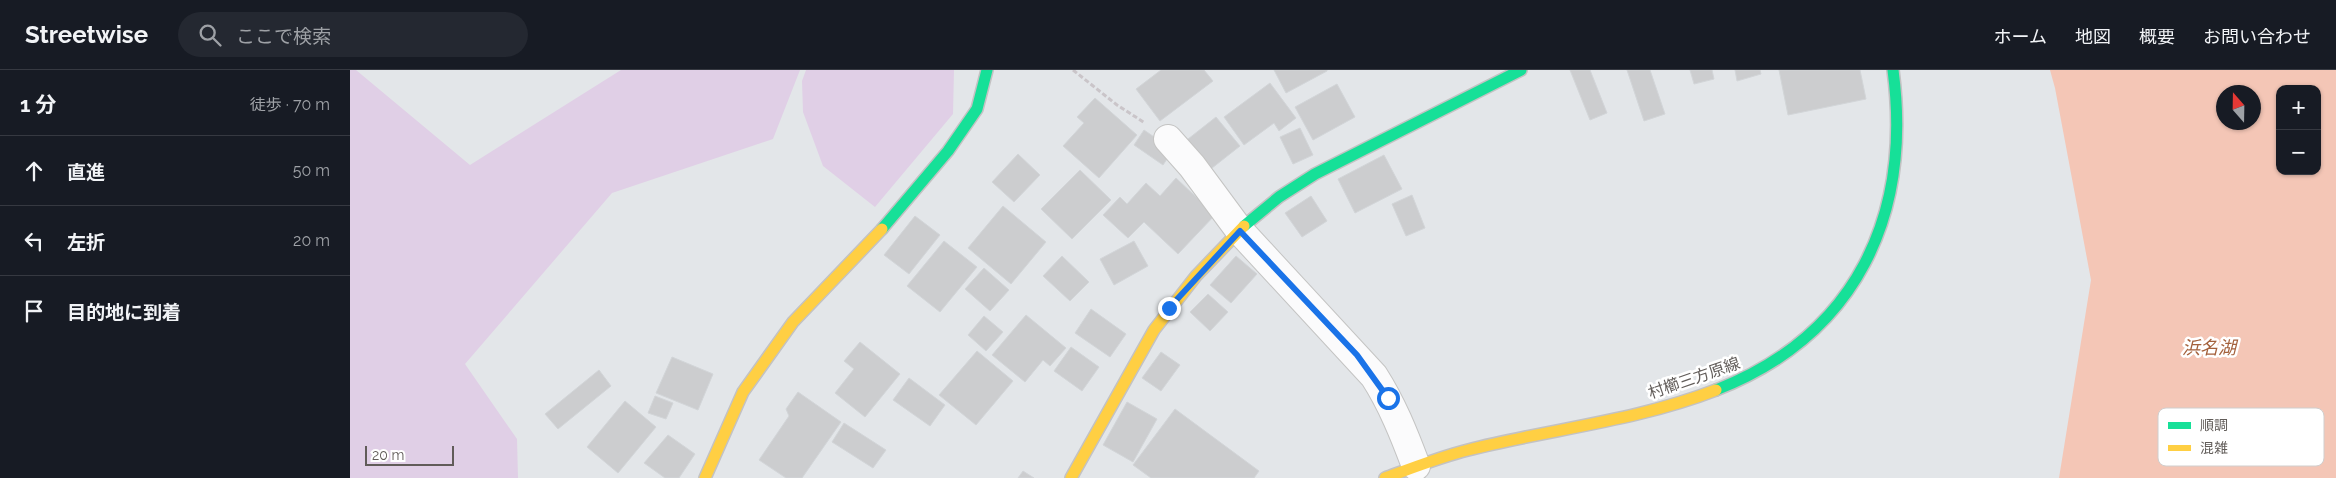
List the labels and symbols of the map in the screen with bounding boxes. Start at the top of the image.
north arrow [2216,85,2261,130]
route end [1158,297,1181,320]
water label: 浜名湖 [2182,337,2239,358]
street label: 村櫛三方原線 [1646,353,1742,403]
route start [1377,387,1400,410]
legend [2158,408,2324,466]
text: 順調 [2200,417,2228,433]
text: 混雑 [2200,440,2228,456]
scale bar [365,443,454,466]

